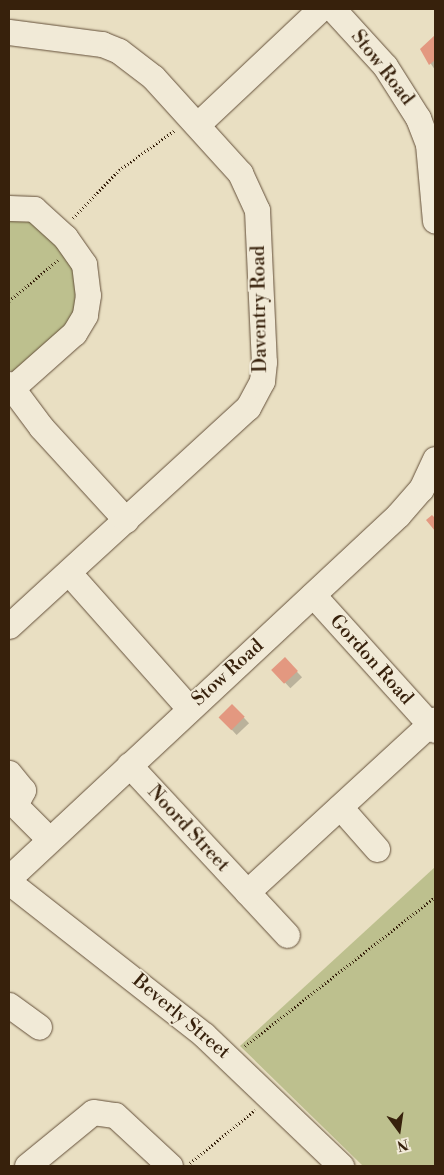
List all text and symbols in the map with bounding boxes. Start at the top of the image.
street label: Stow Road [346,26,418,110]
street label: Daventry Road [247,245,273,373]
street label: Gordon Road [325,610,417,710]
street label: Stow Road [187,635,269,711]
street label: Noord Street [142,781,234,877]
street label: Beverly Street [128,970,234,1064]
north arrow [374,1105,424,1155]
text: N [395,1134,410,1155]

